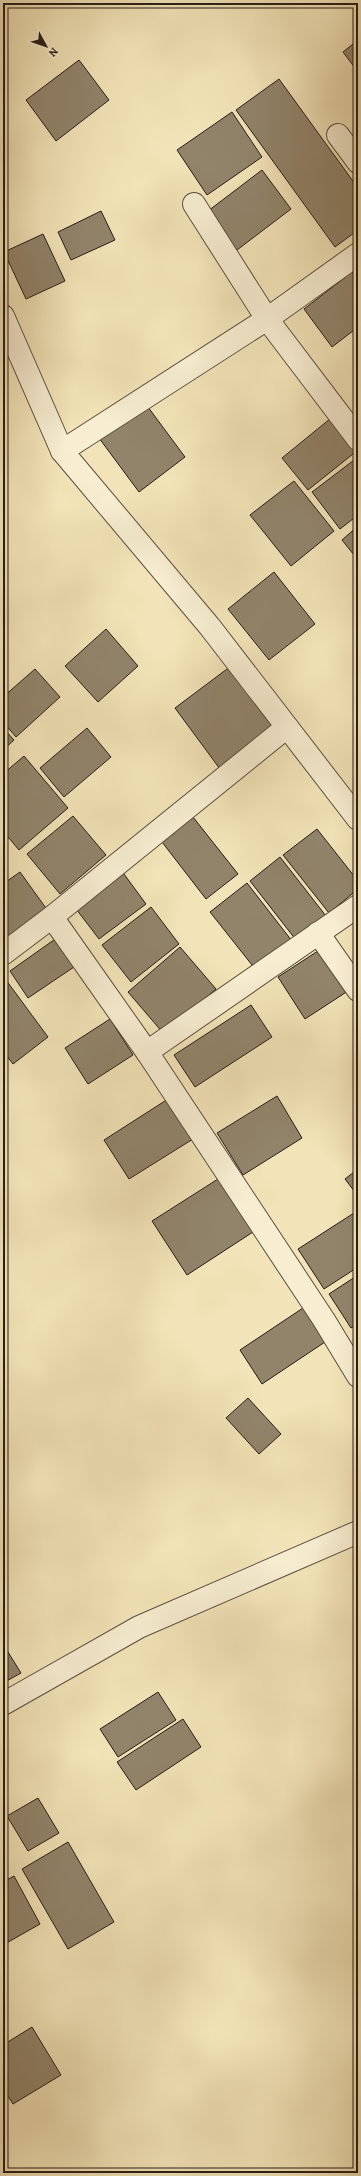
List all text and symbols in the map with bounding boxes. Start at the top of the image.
north arrow [26,26,66,66]
text: N [45,44,62,60]

